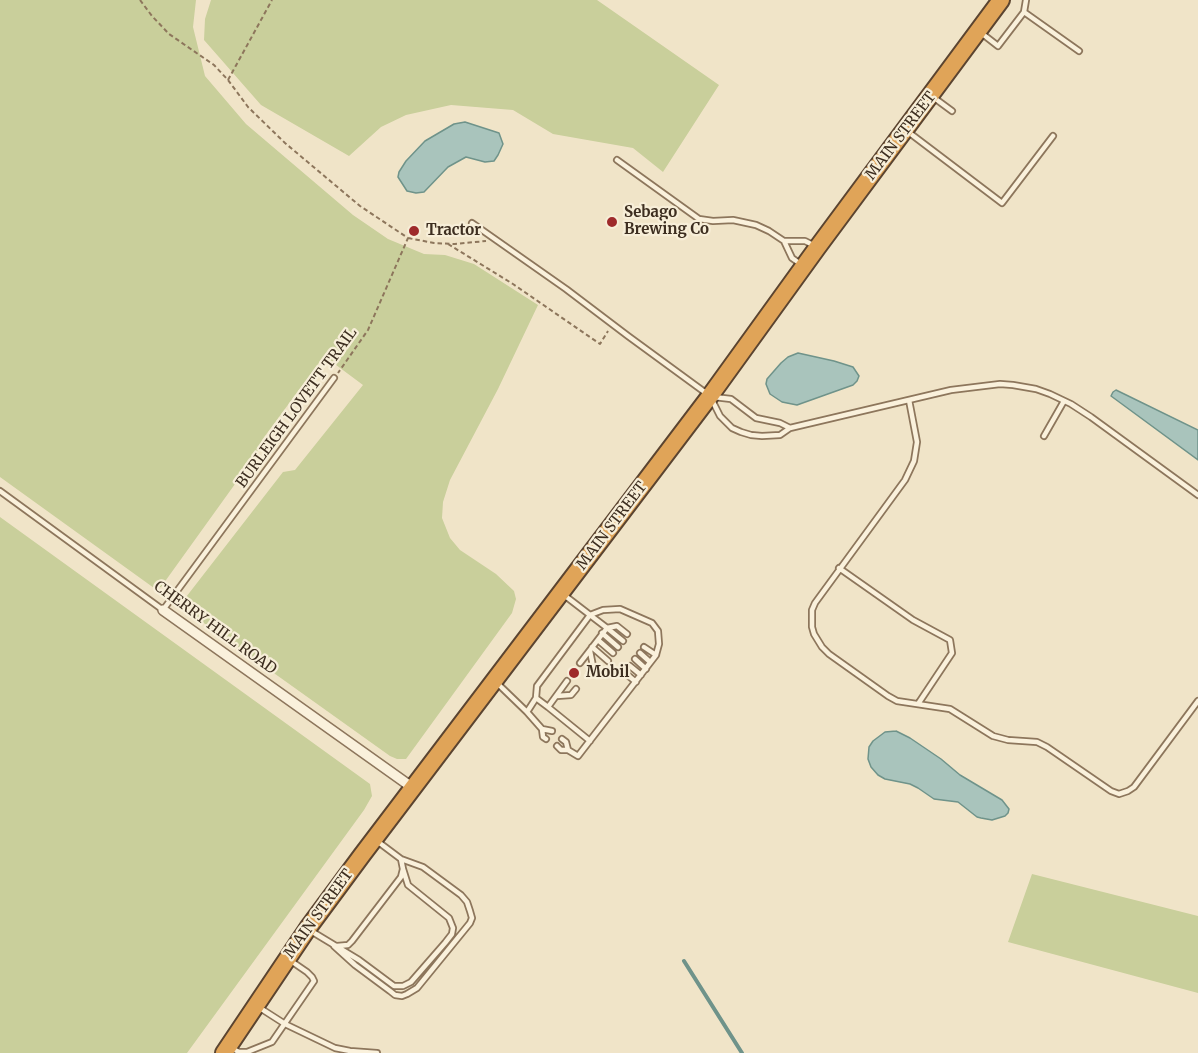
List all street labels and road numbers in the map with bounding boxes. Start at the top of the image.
street label: MAIN STREET [862,88,940,184]
street label: BURLEIGH LOVETT TRAIL [233,324,361,492]
street label: MAIN STREET [573,478,651,574]
street label: CHERRY HILL ROAD [150,577,280,679]
street label: MAIN STREET [281,866,357,962]

